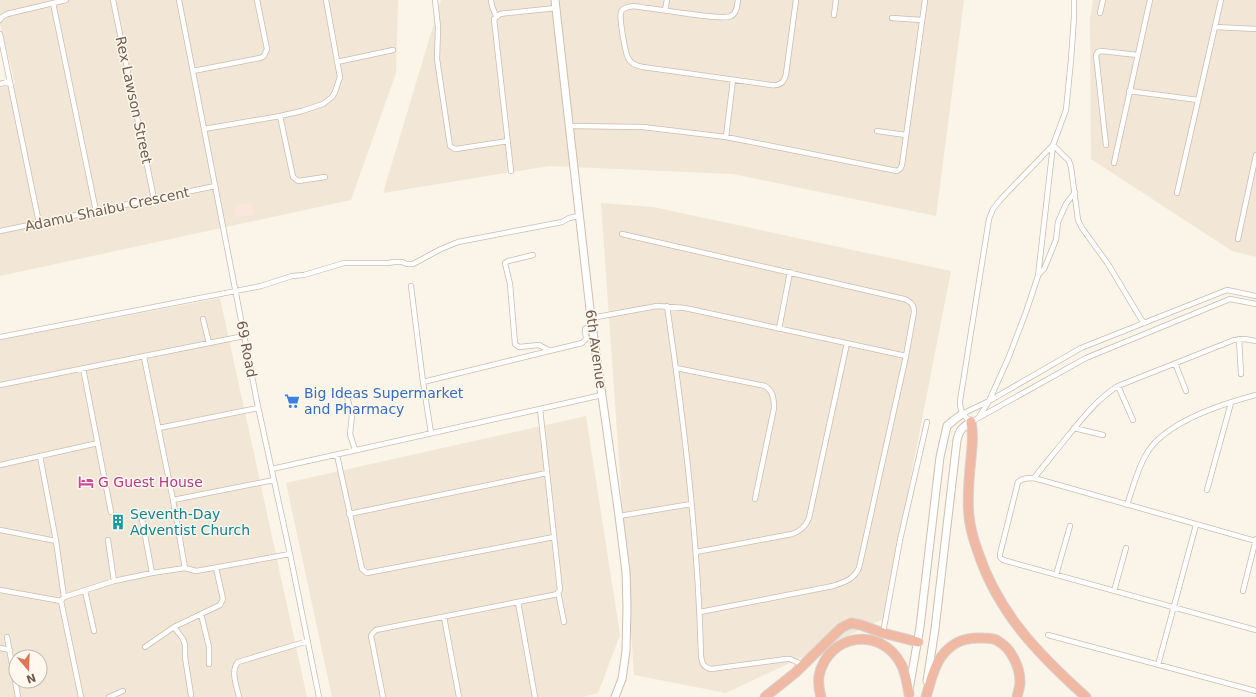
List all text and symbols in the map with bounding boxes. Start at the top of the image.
street label: Rex Lawson Street [113,35,155,166]
street label: Adamu Shaibu Crescent [23,184,191,234]
street label: 6th Avenue [583,308,609,390]
street label: 69 Road [234,319,260,379]
place label: Big Ideas Supermarket and Pharmacy [304,385,464,417]
supermarket icon: Big Ideas Supermarket and Pharmacy [283,392,301,410]
hotel icon: G Guest House [77,473,95,491]
place label: G Guest House [98,474,203,490]
place label: Seventh-Day Adventist Church [130,506,250,538]
building icon: Seventh-Day Adventist Church [109,513,127,531]
north arrow [8,649,48,689]
text: N [25,670,38,686]

